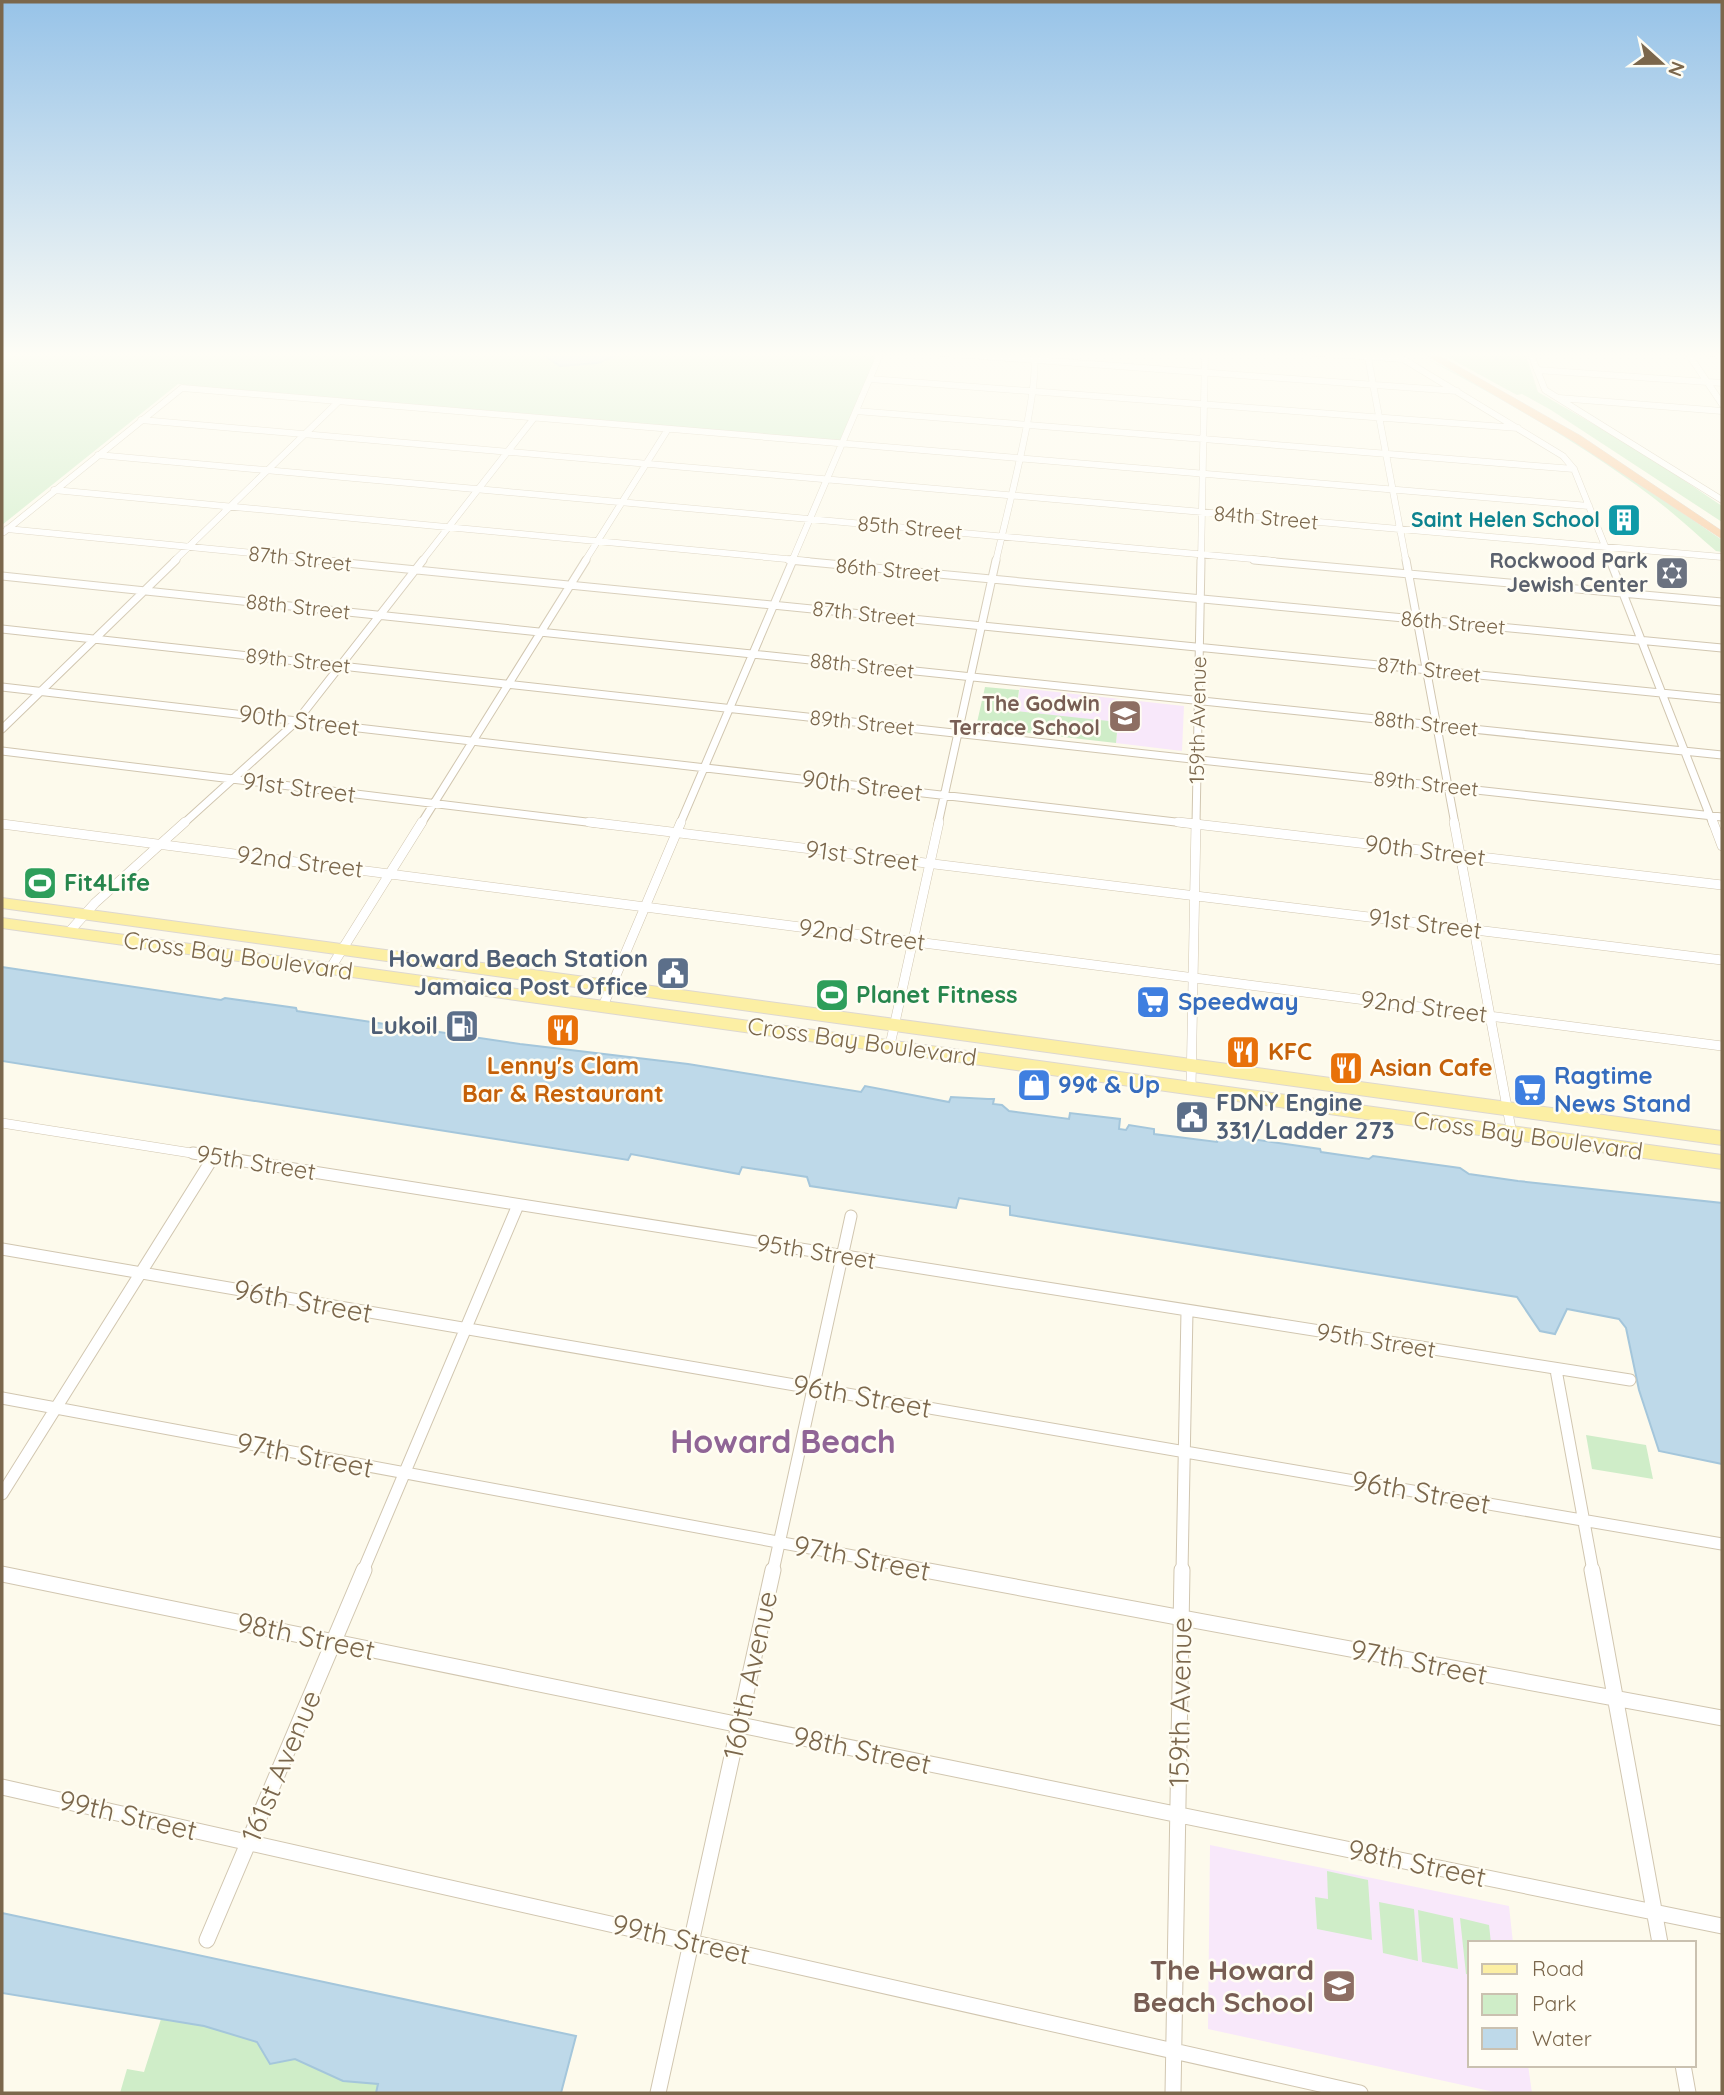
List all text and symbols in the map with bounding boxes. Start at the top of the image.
north arrow [1626,28,1696,98]
text: N [1663,58,1691,80]
street label: 84th Street [1213,499,1319,535]
building icon: Saint Helen School [1605,501,1643,539]
place label: Saint Helen School [1411,506,1600,532]
street label: 85th Street [857,509,964,545]
street label: 87th Street [247,540,353,576]
place label: Rockwood Park Jewish Center [1489,547,1648,597]
street label: 86th Street [835,551,941,587]
synagogue icon: Rockwood Park Jewish Center [1653,554,1691,592]
street label: 88th Street [245,588,352,624]
street label: 87th Street [811,595,917,631]
street label: 86th Street [1400,604,1506,640]
street label: 89th Street [244,642,352,678]
street label: 88th Street [809,647,916,683]
street label: 87th Street [1376,651,1482,687]
street label: 159th Avenue [1183,656,1211,784]
place label: The Godwin Terrace School [949,690,1100,740]
school or university icon: The Godwin Terrace School [1106,697,1144,735]
street label: 90th Street [237,698,361,742]
street label: 89th Street [808,704,916,740]
street label: 88th Street [1373,705,1480,741]
street label: 90th Street [800,763,924,807]
street label: 91st Street [241,765,358,809]
street label: 89th Street [1372,765,1480,801]
street label: 90th Street [1363,828,1487,872]
street label: 91st Street [804,833,921,877]
street label: 92nd Street [235,838,365,884]
sports icon: Fit4Life [21,864,59,902]
place label: Fit4Life [64,867,150,897]
street label: 91st Street [1367,901,1484,945]
street label: 92nd Street [797,911,927,957]
street label: Cross Bay Boulevard [122,924,355,986]
place label: Howard Beach Station Jamaica Post Office [388,943,648,1001]
public building icon: Howard Beach Station Jamaica Post Office [654,954,692,992]
sports icon: Planet Fitness [813,976,851,1014]
place label: Planet Fitness [856,979,1018,1009]
supermarket icon: Speedway [1134,983,1172,1021]
street label: 92nd Street [1359,983,1489,1029]
place label: Speedway [1178,986,1298,1016]
fuel station icon: Lukoil [443,1007,481,1045]
place label: Lukoil [370,1010,438,1040]
street label: Cross Bay Boulevard [746,1010,979,1072]
restaurant icon: Lenny's Clam Bar & Restaurant [544,1011,582,1049]
restaurant icon: KFC [1224,1033,1262,1071]
place label: KFC [1268,1036,1312,1066]
restaurant icon: Asian Cafe [1327,1049,1365,1087]
place label: Lenny's Clam Bar & Restaurant [462,1050,664,1108]
place label: Asian Cafe [1370,1052,1493,1082]
place label: Ragtime News Stand [1554,1060,1691,1118]
shop icon: 99¢ & Up [1015,1066,1053,1104]
place label: 99¢ & Up [1058,1069,1160,1099]
supermarket icon: Ragtime News Stand [1511,1071,1549,1109]
place label: FDNY Engine 331/Ladder 273 [1216,1087,1394,1145]
public building icon: FDNY Engine 331/Ladder 273 [1173,1098,1211,1136]
street label: Cross Bay Boulevard [1412,1104,1645,1166]
street label: 95th Street [194,1138,318,1186]
street label: 95th Street [754,1227,878,1275]
street label: 96th Street [231,1271,375,1330]
street label: 95th Street [1314,1316,1438,1364]
street label: 96th Street [790,1366,934,1425]
district label: Howard Beach [670,1421,896,1461]
street label: 97th Street [234,1424,377,1485]
street label: 96th Street [1349,1462,1493,1521]
street label: 97th Street [791,1527,934,1588]
street label: 160th Avenue [715,1588,784,1762]
street label: 98th Street [234,1604,378,1667]
street label: 159th Avenue [1161,1617,1198,1787]
street label: 97th Street [1348,1631,1491,1692]
street label: 161st Avenue [233,1685,328,1847]
street label: 98th Street [790,1718,934,1781]
street label: 99th Street [56,1782,201,1847]
street label: 98th Street [1345,1831,1489,1894]
street label: 99th Street [609,1906,754,1971]
legend [1468,1941,1696,2067]
place label: The Howard Beach School [1132,1952,1314,2019]
text: Road [1532,1955,1584,1981]
school or university icon: The Howard Beach School [1320,1967,1358,2005]
text: Park [1532,1990,1576,2016]
text: Water [1532,2025,1592,2051]

